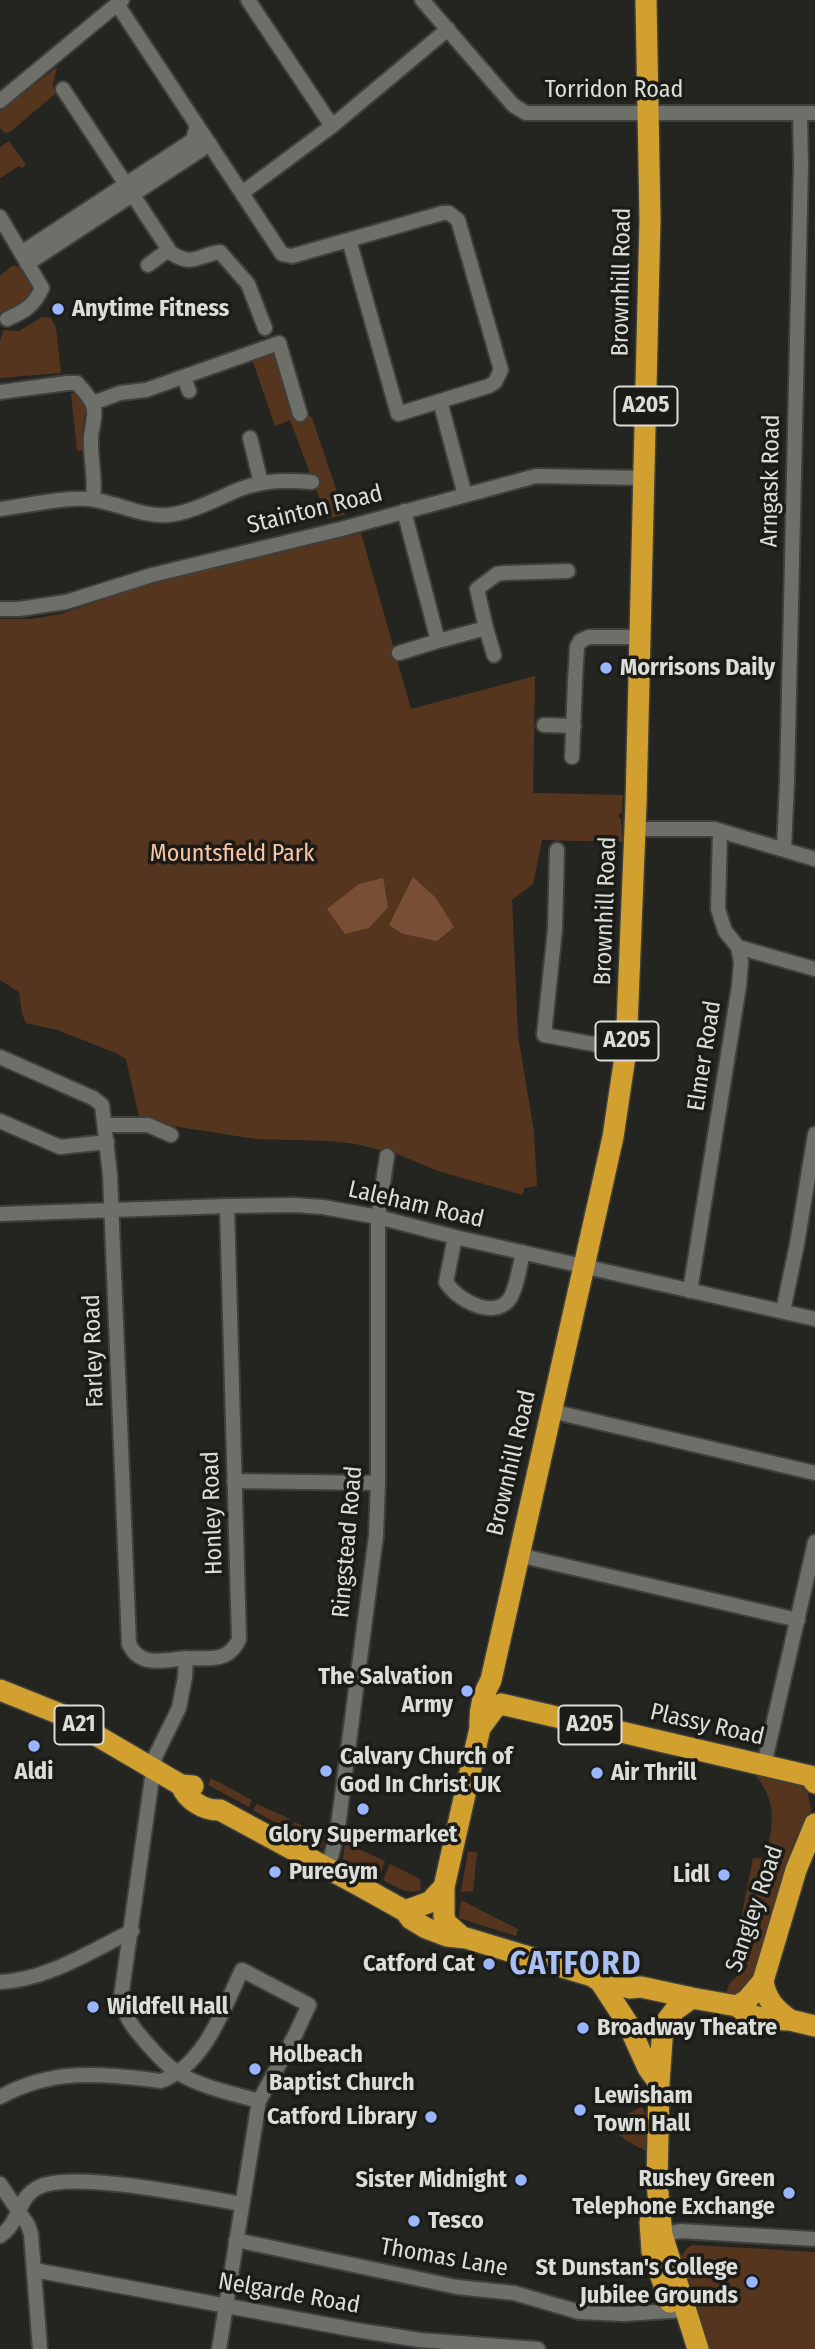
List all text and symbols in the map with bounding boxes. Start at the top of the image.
street label: Torridon Road [545,76,683,104]
street label: Brownhill Road [606,207,638,357]
place label: Anytime Fitness [72,295,229,323]
marker: Anytime Fitness [50,301,66,317]
road number: A205 [614,386,678,426]
street label: Arngask Road [755,414,787,548]
street label: Stainton Road [244,479,386,541]
place label: Morrisons Daily [620,654,775,682]
marker: Morrisons Daily [598,660,614,676]
street label: Brownhill Road [589,836,623,986]
park label: Mountsfield Park [150,840,314,868]
street label: Elmer Road [682,999,728,1113]
road number: A205 [596,1022,658,1060]
street label: Laleham Road [345,1175,487,1235]
street label: Farley Road [78,1294,110,1408]
street label: Brownhill Road [481,1387,543,1539]
street label: Honley Road [196,1451,230,1575]
street label: Ringstead Road [327,1465,369,1619]
place label: The Salvation Army [318,1663,453,1719]
marker: The Salvation Army [459,1683,475,1699]
street label: Plassy Road [647,1698,767,1752]
road number: A21 [55,1706,104,1744]
road number: A205 [558,1706,622,1744]
marker: Aldi [26,1738,42,1754]
place label: Calvary Church of God In Christ UK [340,1743,513,1799]
place label: Aldi [15,1758,53,1786]
place label: Air Thrill [611,1759,696,1787]
marker: Calvary Church of God In Christ UK [318,1763,334,1779]
marker: Air Thrill [589,1765,605,1781]
marker: Glory Supermarket [355,1801,371,1817]
place label: Glory Supermarket [268,1821,458,1849]
street label: Sangley Road [720,1842,790,1976]
place label: PureGym [289,1858,378,1886]
place label: Lidl [673,1861,710,1889]
marker: PureGym [267,1864,283,1880]
marker: Lidl [716,1867,732,1883]
district label: CATFORD [510,1946,642,1984]
place label: Catford Cat [363,1950,475,1978]
marker: Catford Cat [481,1956,497,1972]
place label: Wildfell Hall [107,1993,228,2021]
marker: Wildfell Hall [85,1999,101,2015]
place label: Broadway Theatre [597,2014,777,2042]
marker: Broadway Theatre [575,2020,591,2036]
place label: Holbeach Baptist Church [269,2041,415,2097]
marker: Holbeach Baptist Church [247,2061,263,2077]
place label: Lewisham Town Hall [594,2082,693,2138]
marker: Lewisham Town Hall [572,2102,588,2118]
place label: Catford Library [267,2103,417,2131]
marker: Catford Library [423,2109,439,2125]
place label: Rushey Green Telephone Exchange [572,2165,775,2221]
place label: Sister Midnight [356,2166,507,2194]
marker: Sister Midnight [513,2172,529,2188]
marker: Rushey Green Telephone Exchange [781,2185,797,2201]
place label: Tesco [428,2207,484,2235]
marker: Tesco [406,2213,422,2229]
street label: Thomas Lane [378,2233,510,2283]
place label: St Dunstan's College Jubilee Grounds [536,2254,738,2310]
street label: Nelgarde Road [216,2267,362,2321]
marker: St Dunstan's College Jubilee Grounds [744,2274,760,2290]

